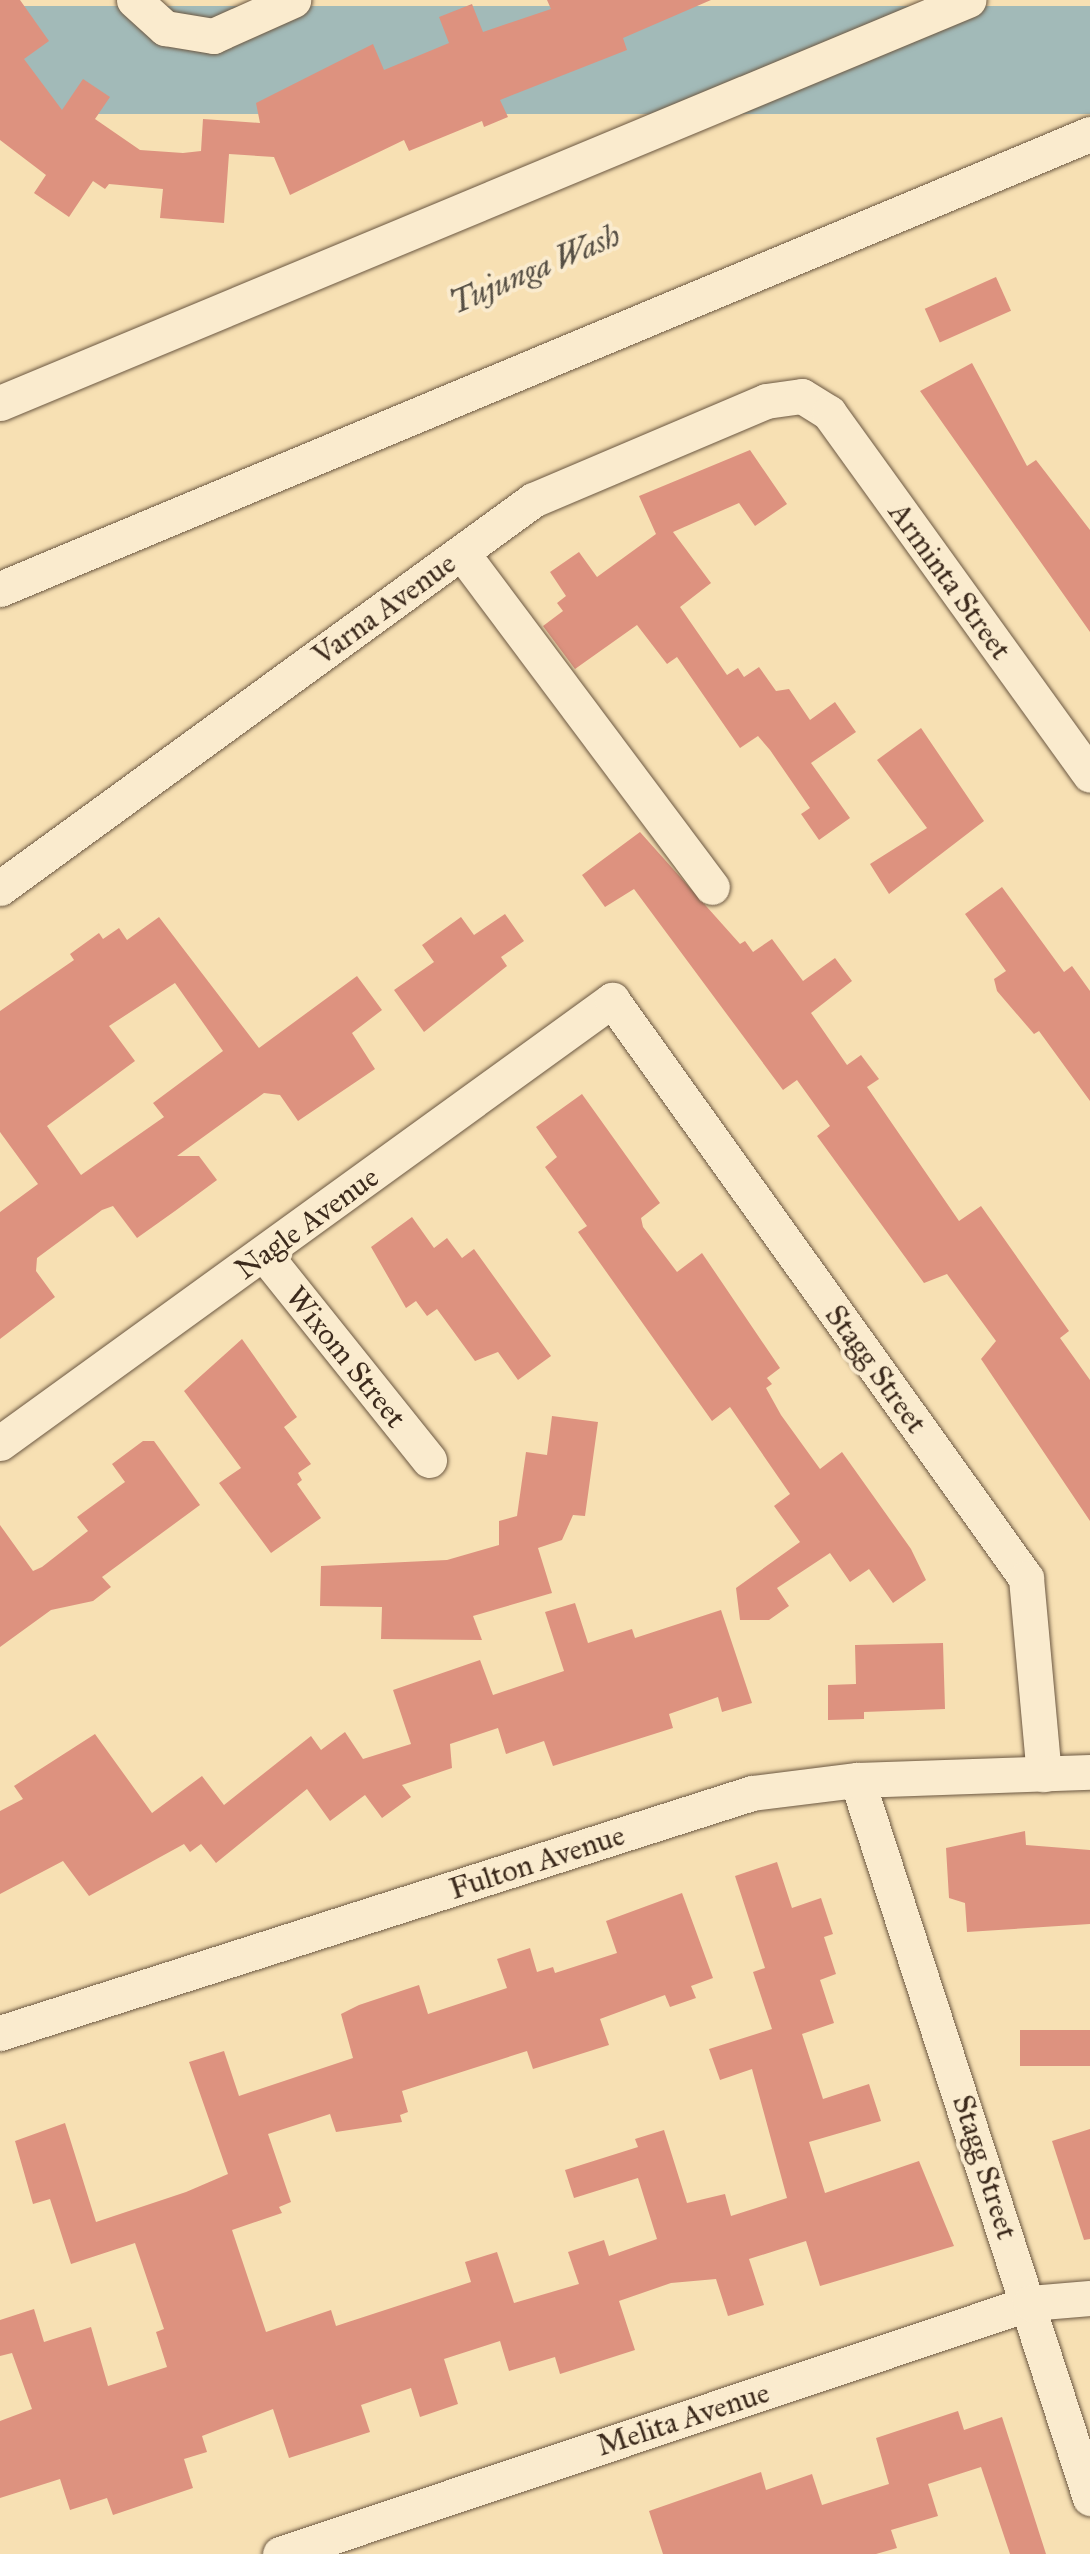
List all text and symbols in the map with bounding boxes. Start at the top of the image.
water label: Tujunga Wash [444,217,626,323]
street label: Arminta Street [881,495,1019,667]
street label: Varna Avenue [306,545,462,673]
street label: Nagle Avenue [228,1159,386,1287]
street label: Wixom Street [278,1279,414,1435]
street label: Stagg Street [817,1298,935,1440]
street label: Fulton Avenue [445,1817,629,1907]
street label: Stagg Street [945,2090,1025,2244]
street label: Melita Avenue [592,2374,774,2464]

